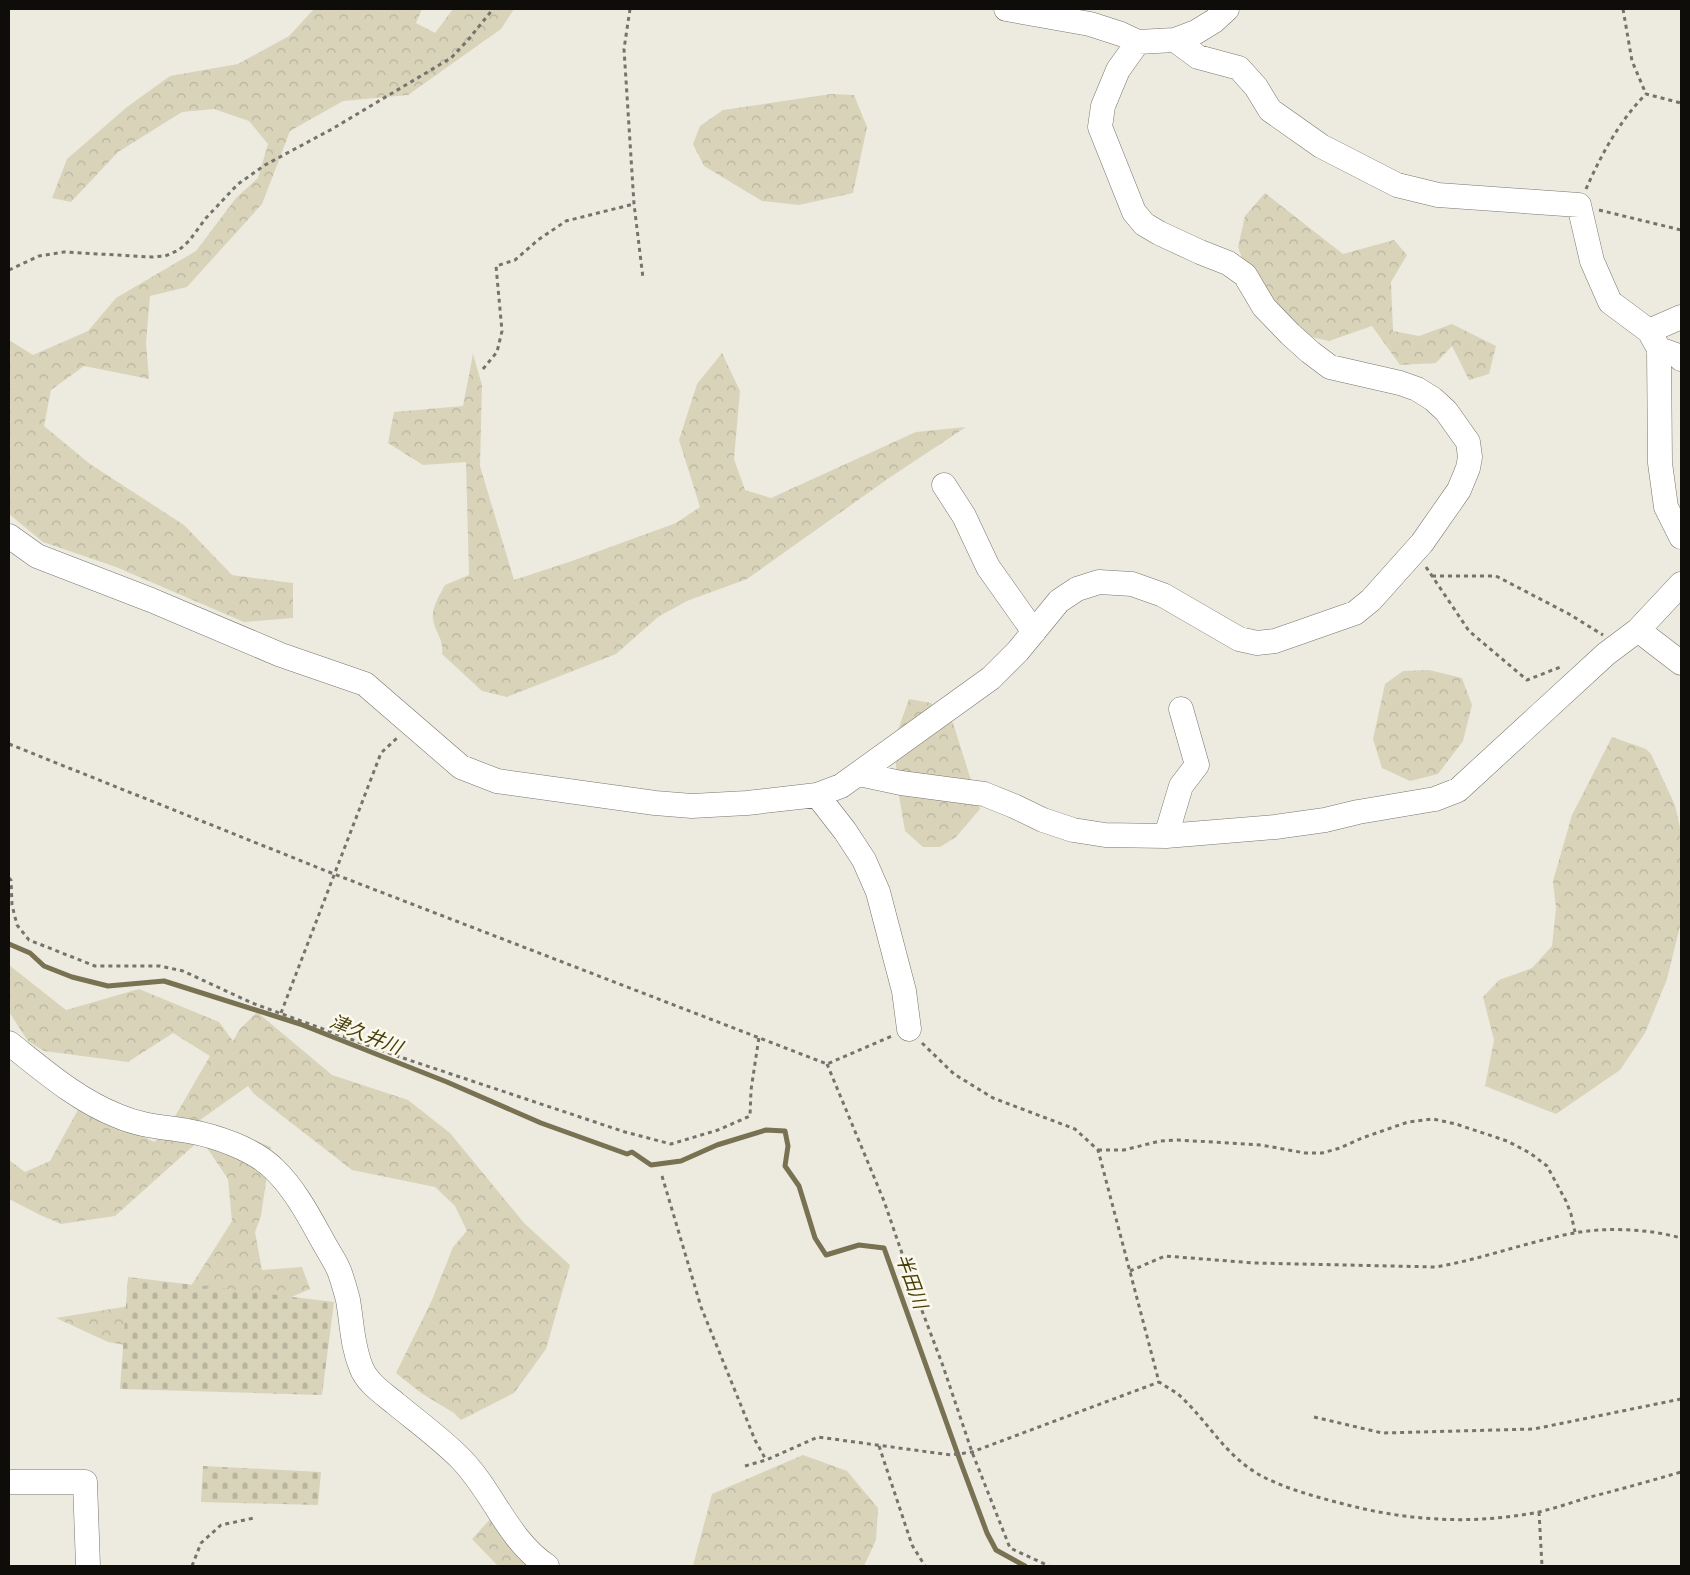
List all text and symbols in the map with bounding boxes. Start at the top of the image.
water label: 津久井川 [326,1008,408,1062]
water label: 半田川 [889,1250,935,1314]

